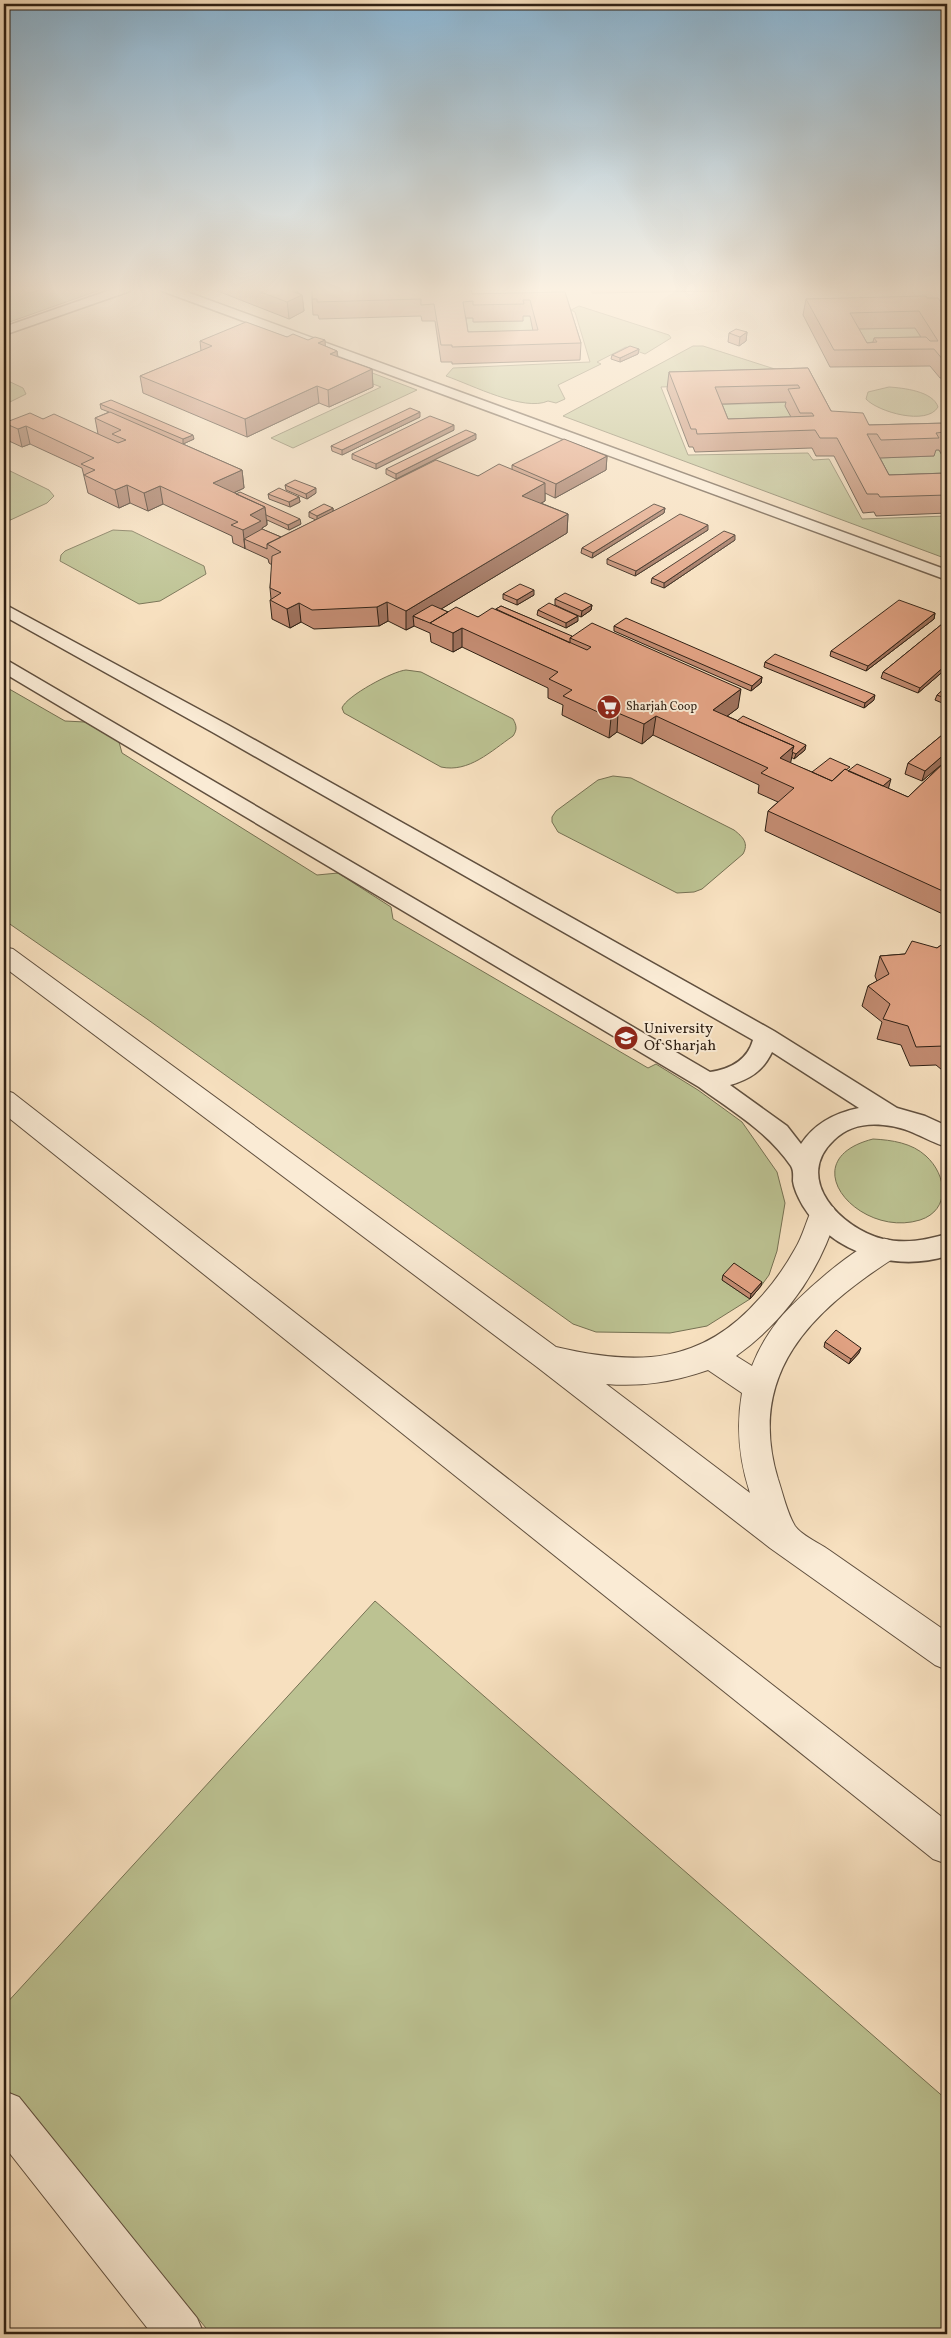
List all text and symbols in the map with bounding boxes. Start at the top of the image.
supermarket icon: Sharjah Coop [596,694,622,720]
place label: Sharjah Coop [626,699,697,715]
place label: University Of Sharjah [644,1019,716,1057]
school or university icon: University Of Sharjah [613,1025,639,1051]

